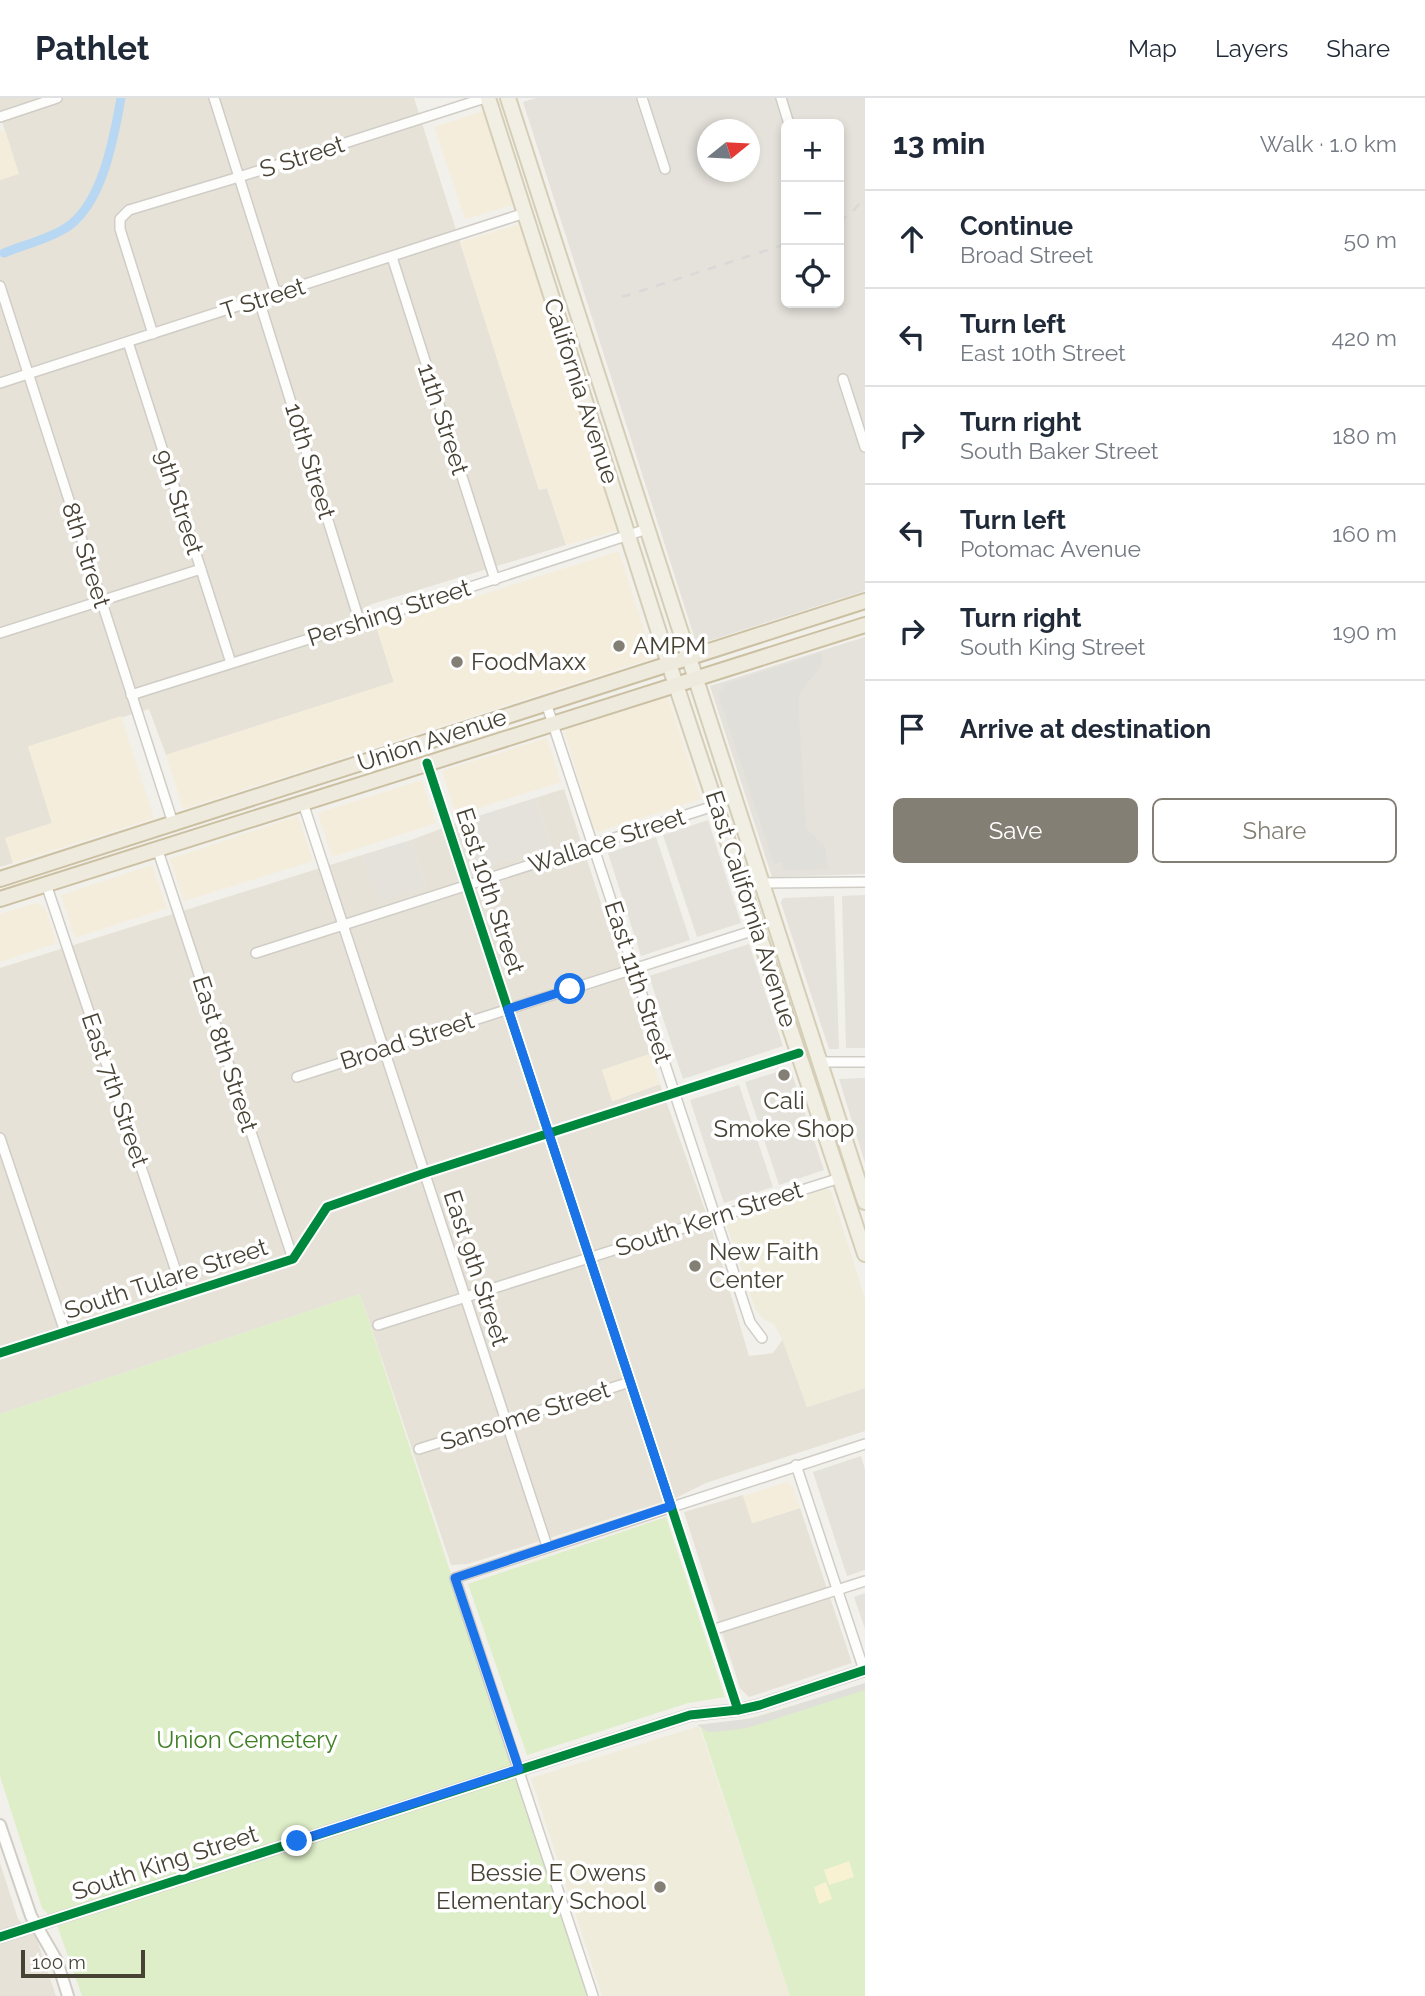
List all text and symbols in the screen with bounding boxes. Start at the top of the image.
text: Pathlet [35,29,149,68]
text: Map [1128,34,1177,63]
text: Layers [1215,34,1288,63]
text: Share [1326,34,1390,63]
north arrow [697,119,760,182]
map controls [781,119,844,308]
button: + [781,119,844,182]
text: 13 min [893,126,985,161]
street label: S Street [256,129,348,184]
text: Walk · 1.0 km [1260,130,1397,157]
button: − [781,182,844,245]
text: Continue [960,211,1073,241]
icon: ahead [893,220,931,258]
text: 50 m [1343,226,1397,253]
text: Broad Street [960,241,1093,268]
button: locate [781,245,844,308]
street label: T Street [217,271,309,326]
street label: California Avenue [538,294,625,487]
text: Turn left [960,309,1066,339]
icon: left [893,318,931,356]
text: 420 m [1331,324,1397,351]
text: East 10th Street [960,339,1126,366]
street label: 11th Street [412,360,475,478]
street label: 10th Street [279,399,342,522]
text: Turn right [960,407,1081,437]
icon: right [893,416,931,454]
text: 180 m [1332,422,1397,449]
text: South Baker Street [960,437,1158,464]
street label: 9th Street [149,446,210,558]
street label: 8th Street [56,499,117,611]
text: Turn left [960,505,1066,535]
icon: left [893,514,931,552]
text: 160 m [1332,520,1397,547]
text: Potomac Avenue [960,535,1141,562]
street label: Pershing Street [304,573,474,653]
text: Turn right [960,603,1081,633]
icon: right [893,612,931,650]
text: 190 m [1333,618,1397,645]
place label: AMPM [633,631,706,660]
text: South King Street [960,633,1145,660]
marker: AMPM [611,638,627,654]
place label: FoodMaxx [471,647,586,676]
marker: FoodMaxx [449,654,465,670]
street label: Union Avenue [354,702,510,777]
icon: arrive [893,710,931,748]
text: Arrive at destination [960,714,1211,744]
street label: East California Avenue [700,787,803,1031]
button: Save [893,798,1138,863]
button: Share [1152,798,1397,863]
street label: Wallace Street [525,802,689,879]
street label: East 10th Street [450,804,531,978]
street label: East 11th Street [599,897,678,1067]
street label: East 8th Street [187,972,264,1136]
route start [554,973,585,1004]
street label: Broad Street [336,1005,477,1076]
street label: East 7th Street [76,1009,155,1171]
marker: Cali Smoke Shop [776,1067,792,1083]
place label: Cali Smoke Shop [714,1086,854,1143]
street label: South Kern Street [612,1175,806,1262]
street label: East 9th Street [438,1186,515,1349]
street label: South Tulare Street [61,1232,271,1325]
place label: New Faith Center [709,1237,819,1294]
marker: New Faith Center [687,1258,703,1274]
street label: Sansome Street [437,1374,613,1457]
park label: Union Cemetery [156,1725,338,1754]
street label: South King Street [68,1819,261,1906]
route end [281,1825,312,1856]
place label: Bessie E Owens Elementary School [436,1858,646,1915]
marker: Bessie E Owens Elementary School [652,1879,668,1895]
scale bar [21,1947,145,1979]
text: 100 m [32,1951,86,1973]

